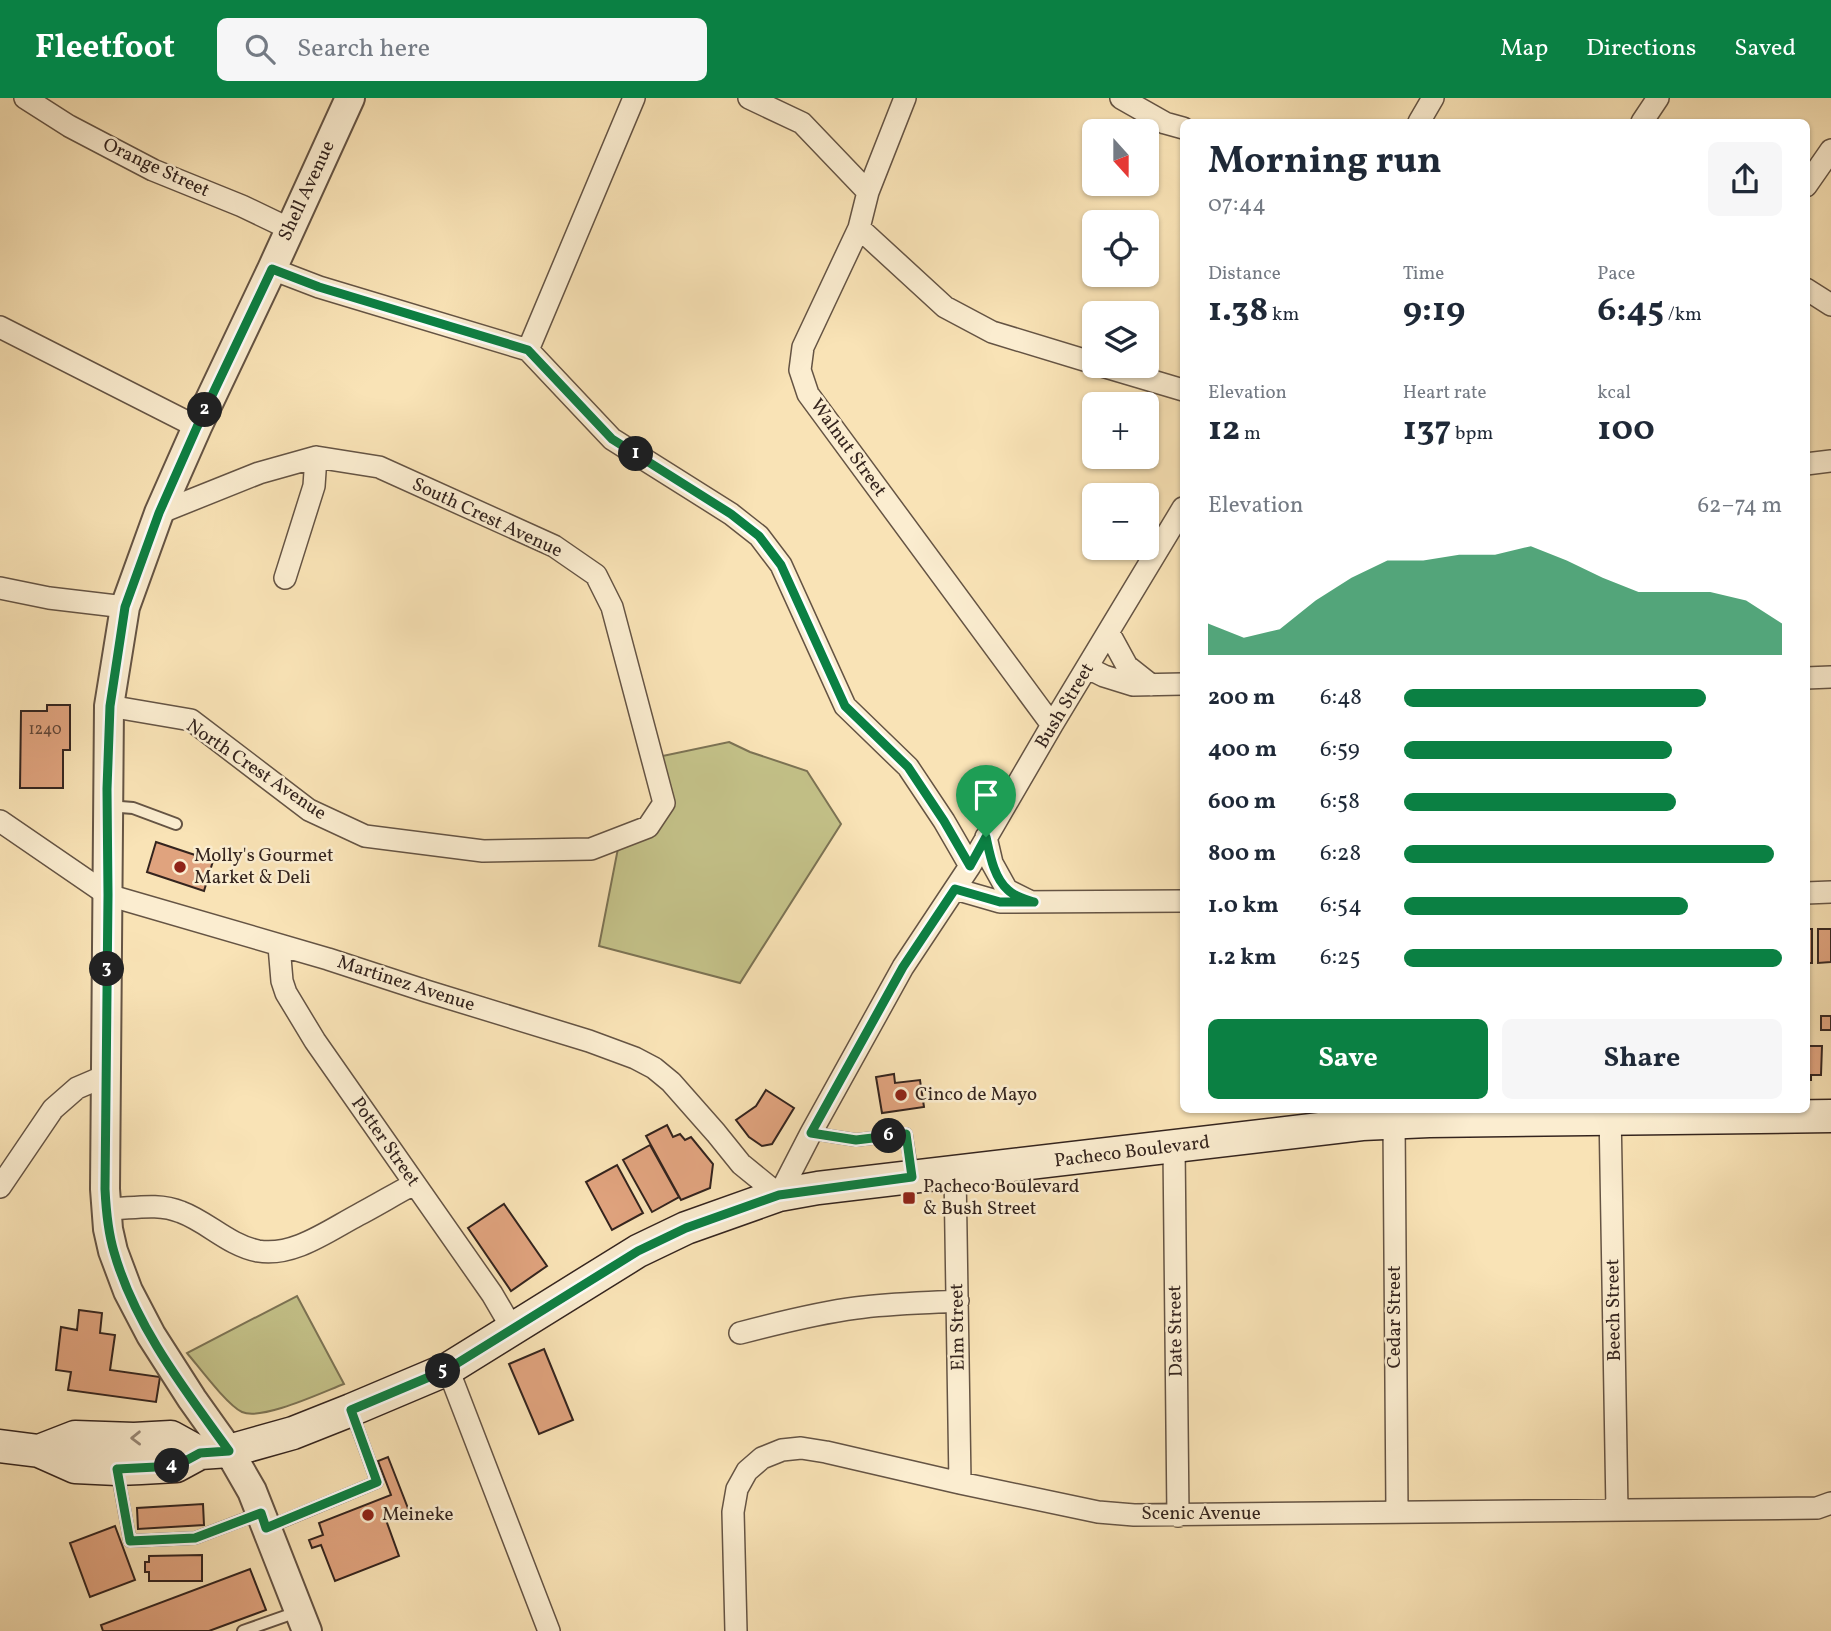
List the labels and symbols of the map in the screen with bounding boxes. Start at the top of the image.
north arrow [1082,119,1158,196]
street label: Orange Street [98,132,214,204]
street label: Shell Avenue [272,137,342,245]
pin: 2 [188,392,222,428]
street label: Walnut Street [804,394,893,503]
pin: 1 [618,436,654,472]
street label: South Crest Avenue [408,472,566,564]
street label: Bush Street [1029,658,1101,754]
street label: North Crest Avenue [181,713,331,827]
house number: 1240 [28,719,62,741]
pin [956,765,1016,837]
place label: Molly's Gourmet Market & Deli [194,843,334,891]
marker: Molly's Gourmet Market & Deli [172,859,188,875]
street label: Martinez Avenue [334,949,478,1019]
pin: 3 [90,952,124,986]
place label: Cinco de Mayo [915,1082,1037,1108]
marker: Cinco de Mayo [893,1087,909,1103]
street label: Potter Street [344,1092,426,1192]
pin: 6 [872,1118,906,1154]
street label: Pacheco Boulevard [1053,1130,1211,1174]
place label: Pacheco Boulevard & Bush Street [923,1174,1080,1222]
marker: Pacheco Boulevard & Bush Street [901,1190,917,1206]
street label: Beech Street [1600,1258,1628,1362]
street label: Cedar Street [1382,1265,1408,1369]
street label: Elm Street [944,1283,972,1371]
street label: Date Street [1162,1284,1190,1377]
pin: 5 [426,1354,460,1388]
one-way arrow [130,1431,141,1446]
pin: 4 [154,1448,190,1484]
street label: Scenic Avenue [1141,1501,1261,1527]
place label: Meineke [382,1502,453,1528]
marker: Meineke [360,1507,376,1523]

